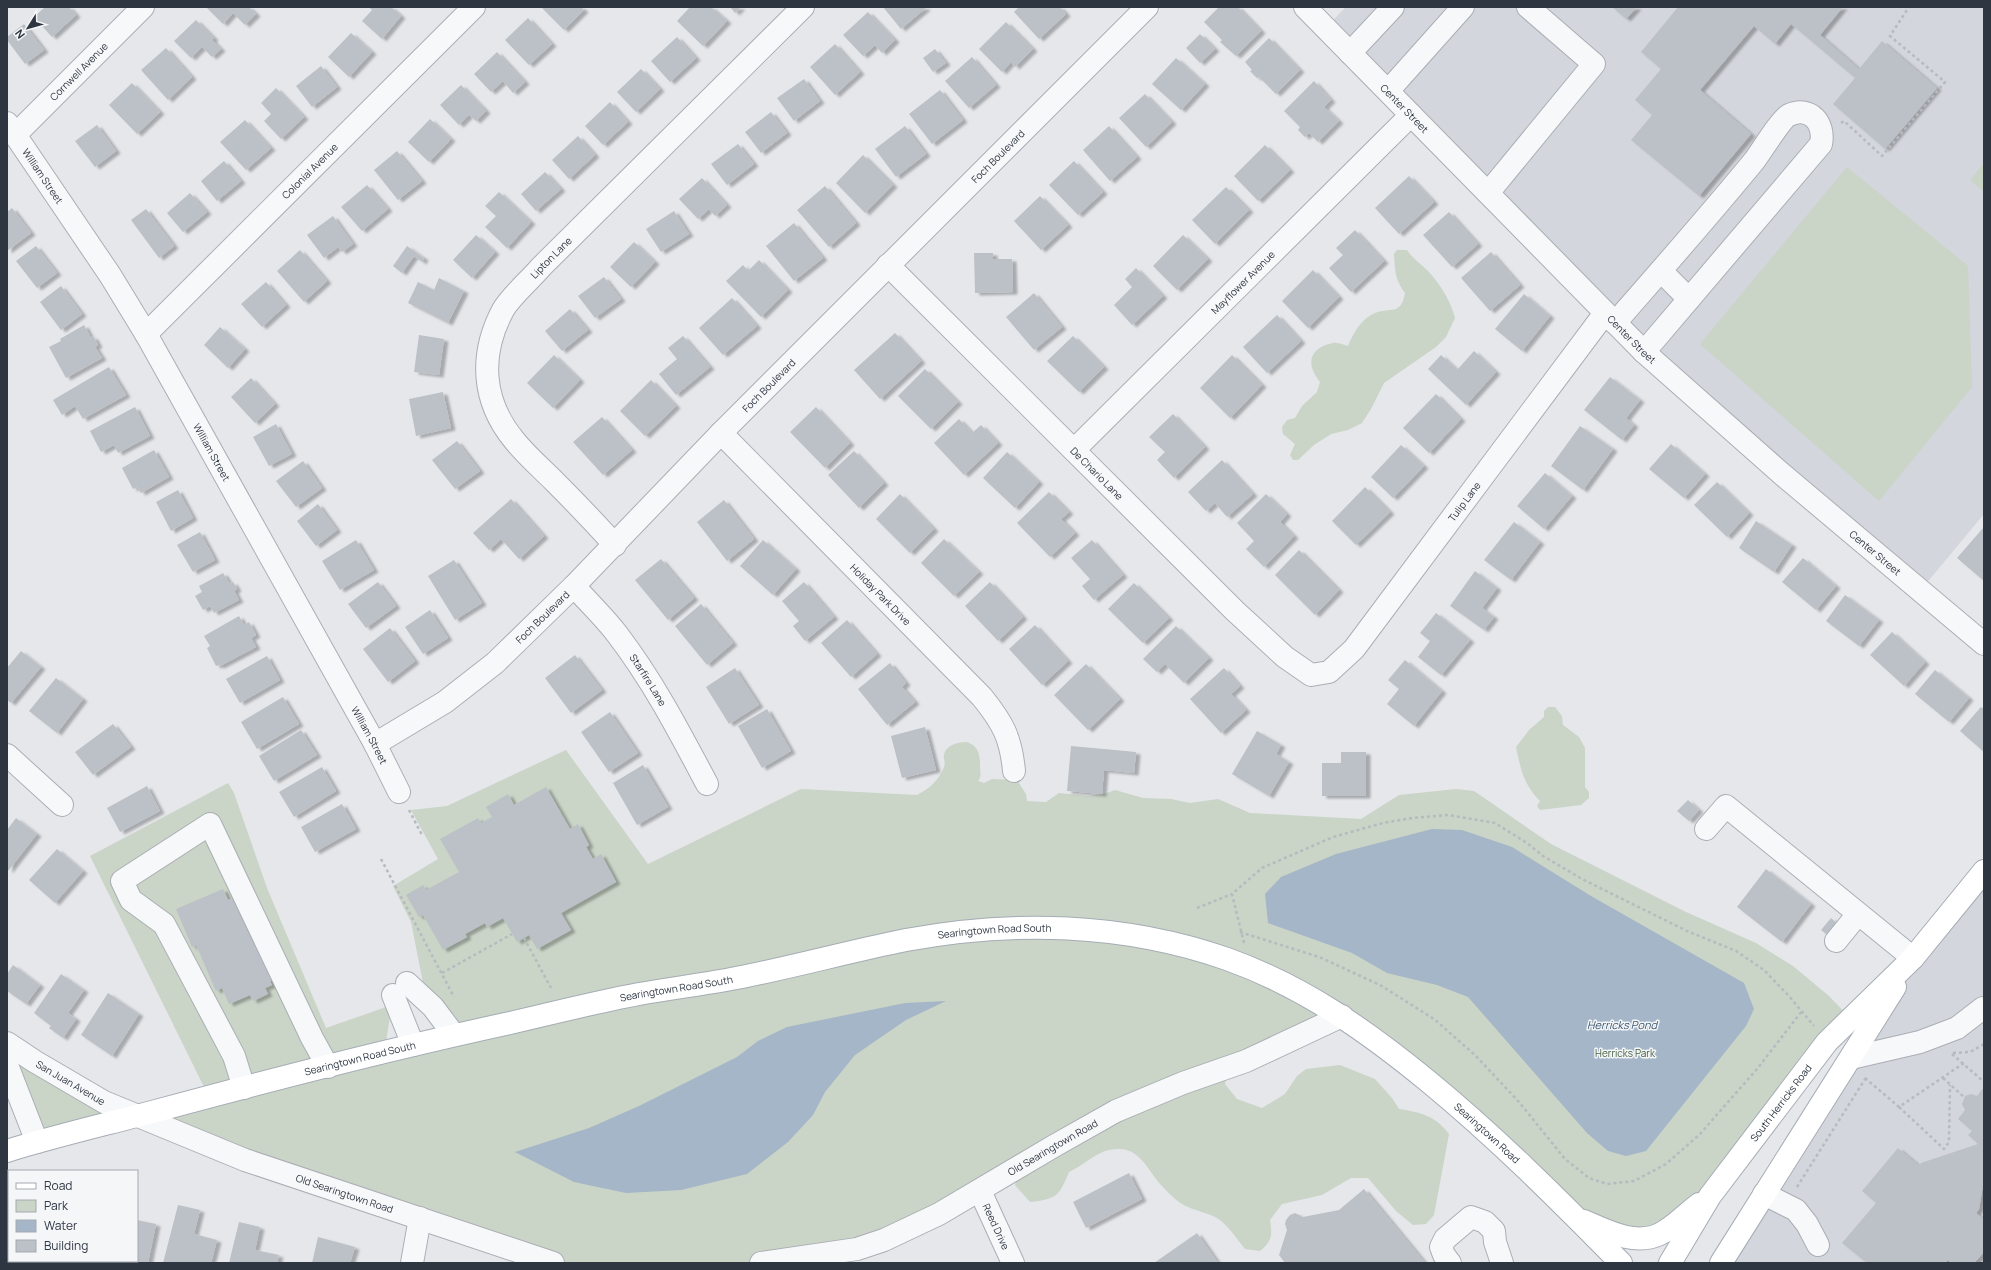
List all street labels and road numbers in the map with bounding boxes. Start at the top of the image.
street label: Cornwell Avenue [46,39,111,104]
street label: Center Street [1377,81,1432,136]
street label: Foch Boulevard [968,126,1028,186]
street label: Colonial Avenue [278,140,341,202]
street label: William Street [19,146,67,206]
street label: Lipton Lane [527,233,575,281]
street label: Mayflower Avenue [1208,247,1278,317]
street label: Center Street [1604,312,1659,367]
street label: Foch Boulevard [739,356,798,415]
street label: William Street [190,421,234,483]
street label: De Chario Lane [1067,444,1127,503]
street label: Tulip Lane [1445,479,1484,524]
street label: Center Street [1847,527,1904,578]
street label: Holiday Park Drive [847,561,914,628]
street label: Foch Boulevard [512,587,572,646]
street label: Starfire Lane [627,651,670,709]
street label: William Street [348,704,391,767]
street label: Searingtown Road South [937,921,1052,942]
street label: Searingtown Road South [619,972,734,1005]
street label: Searingtown Road South [303,1038,417,1079]
street label: San Juan Avenue [33,1057,108,1108]
street label: South Herricks Road [1747,1061,1815,1144]
street label: Searingtown Road [1451,1099,1523,1166]
street label: Old Searingtown Road [1005,1116,1100,1179]
street label: Old Searingtown Road [294,1171,395,1216]
street label: Reed Drive [980,1201,1013,1252]

